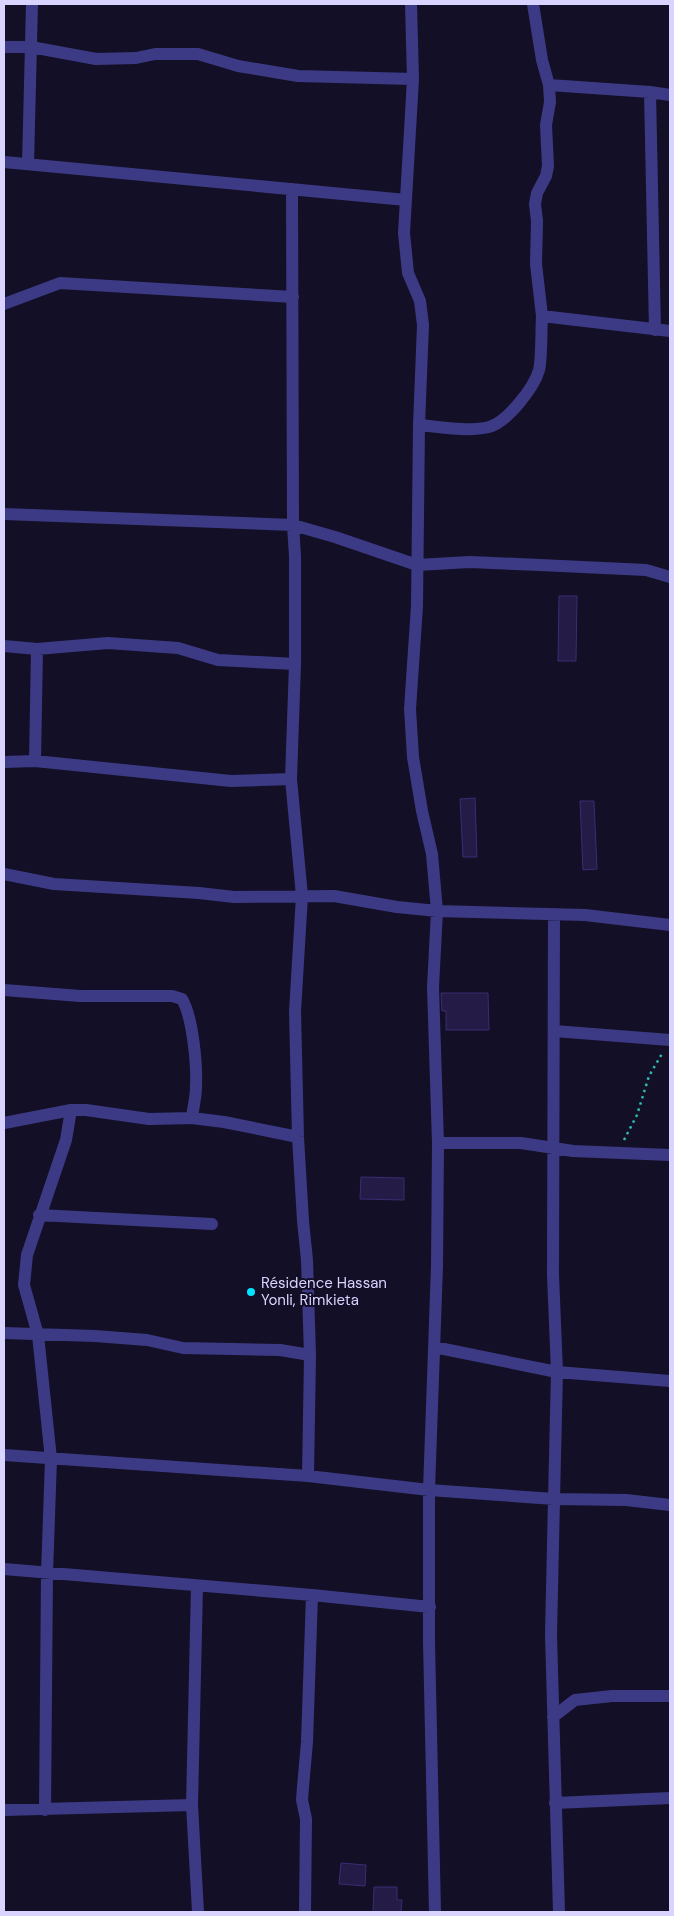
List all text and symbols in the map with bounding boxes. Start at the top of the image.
place label: Résidence Hassan Yonli, Rimkieta [261,1273,387,1310]
marker: Résidence Hassan Yonli, Rimkieta [245,1286,257,1298]

